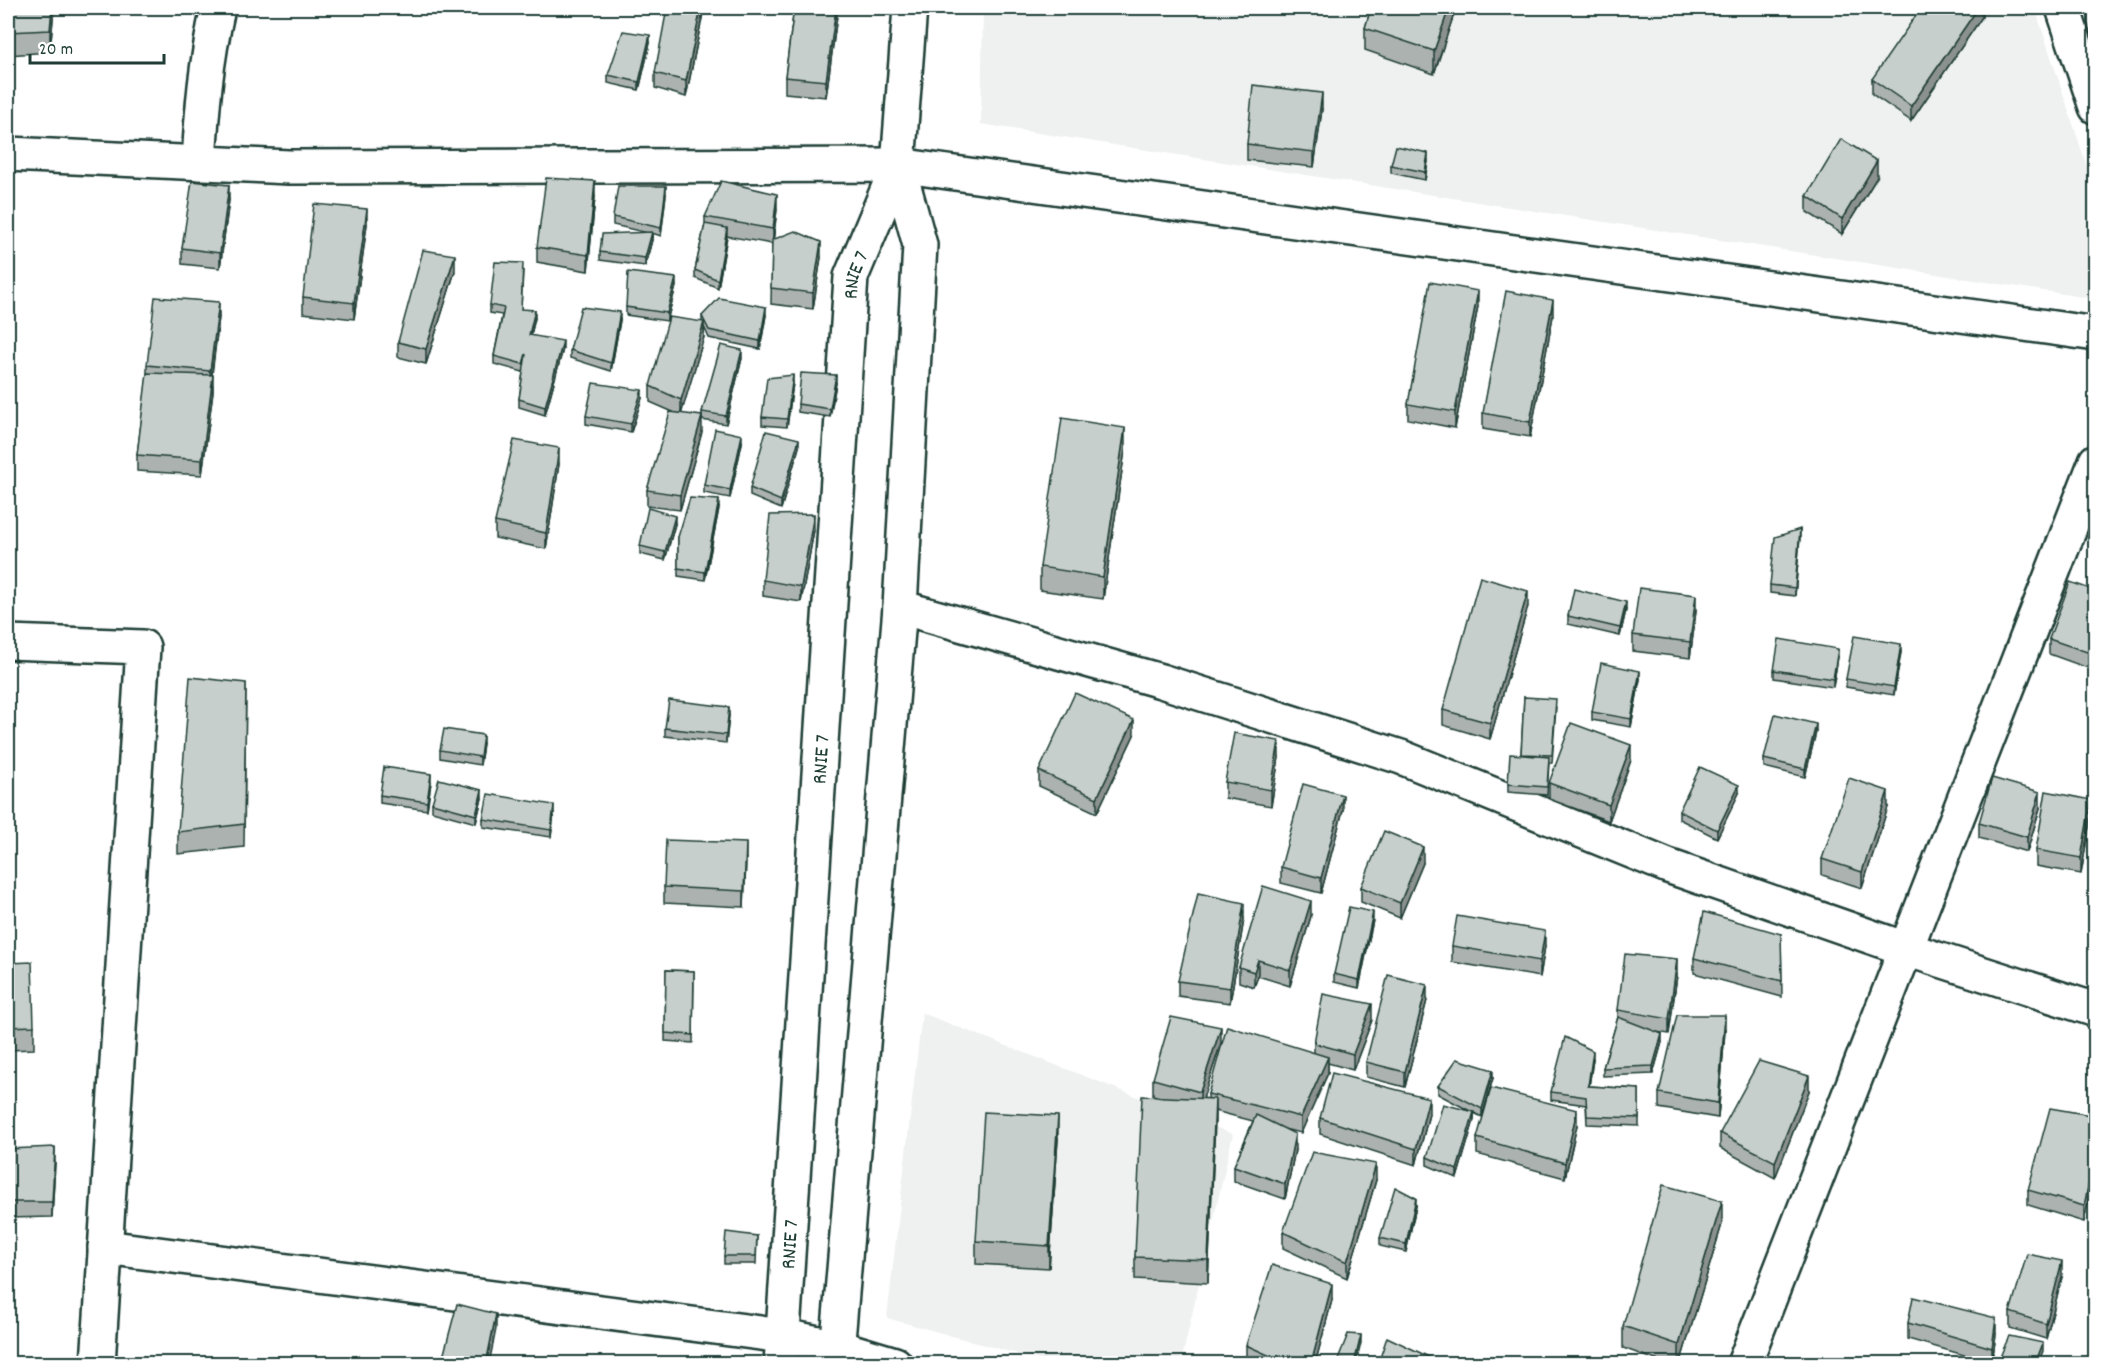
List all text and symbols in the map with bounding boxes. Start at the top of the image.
scale bar [30,27,164,65]
text: 20 m [39,38,73,63]
street label: RNIE 7 [838,247,878,300]
street label: RNIE 7 [806,734,839,785]
street label: RNIE 7 [775,1219,808,1270]

